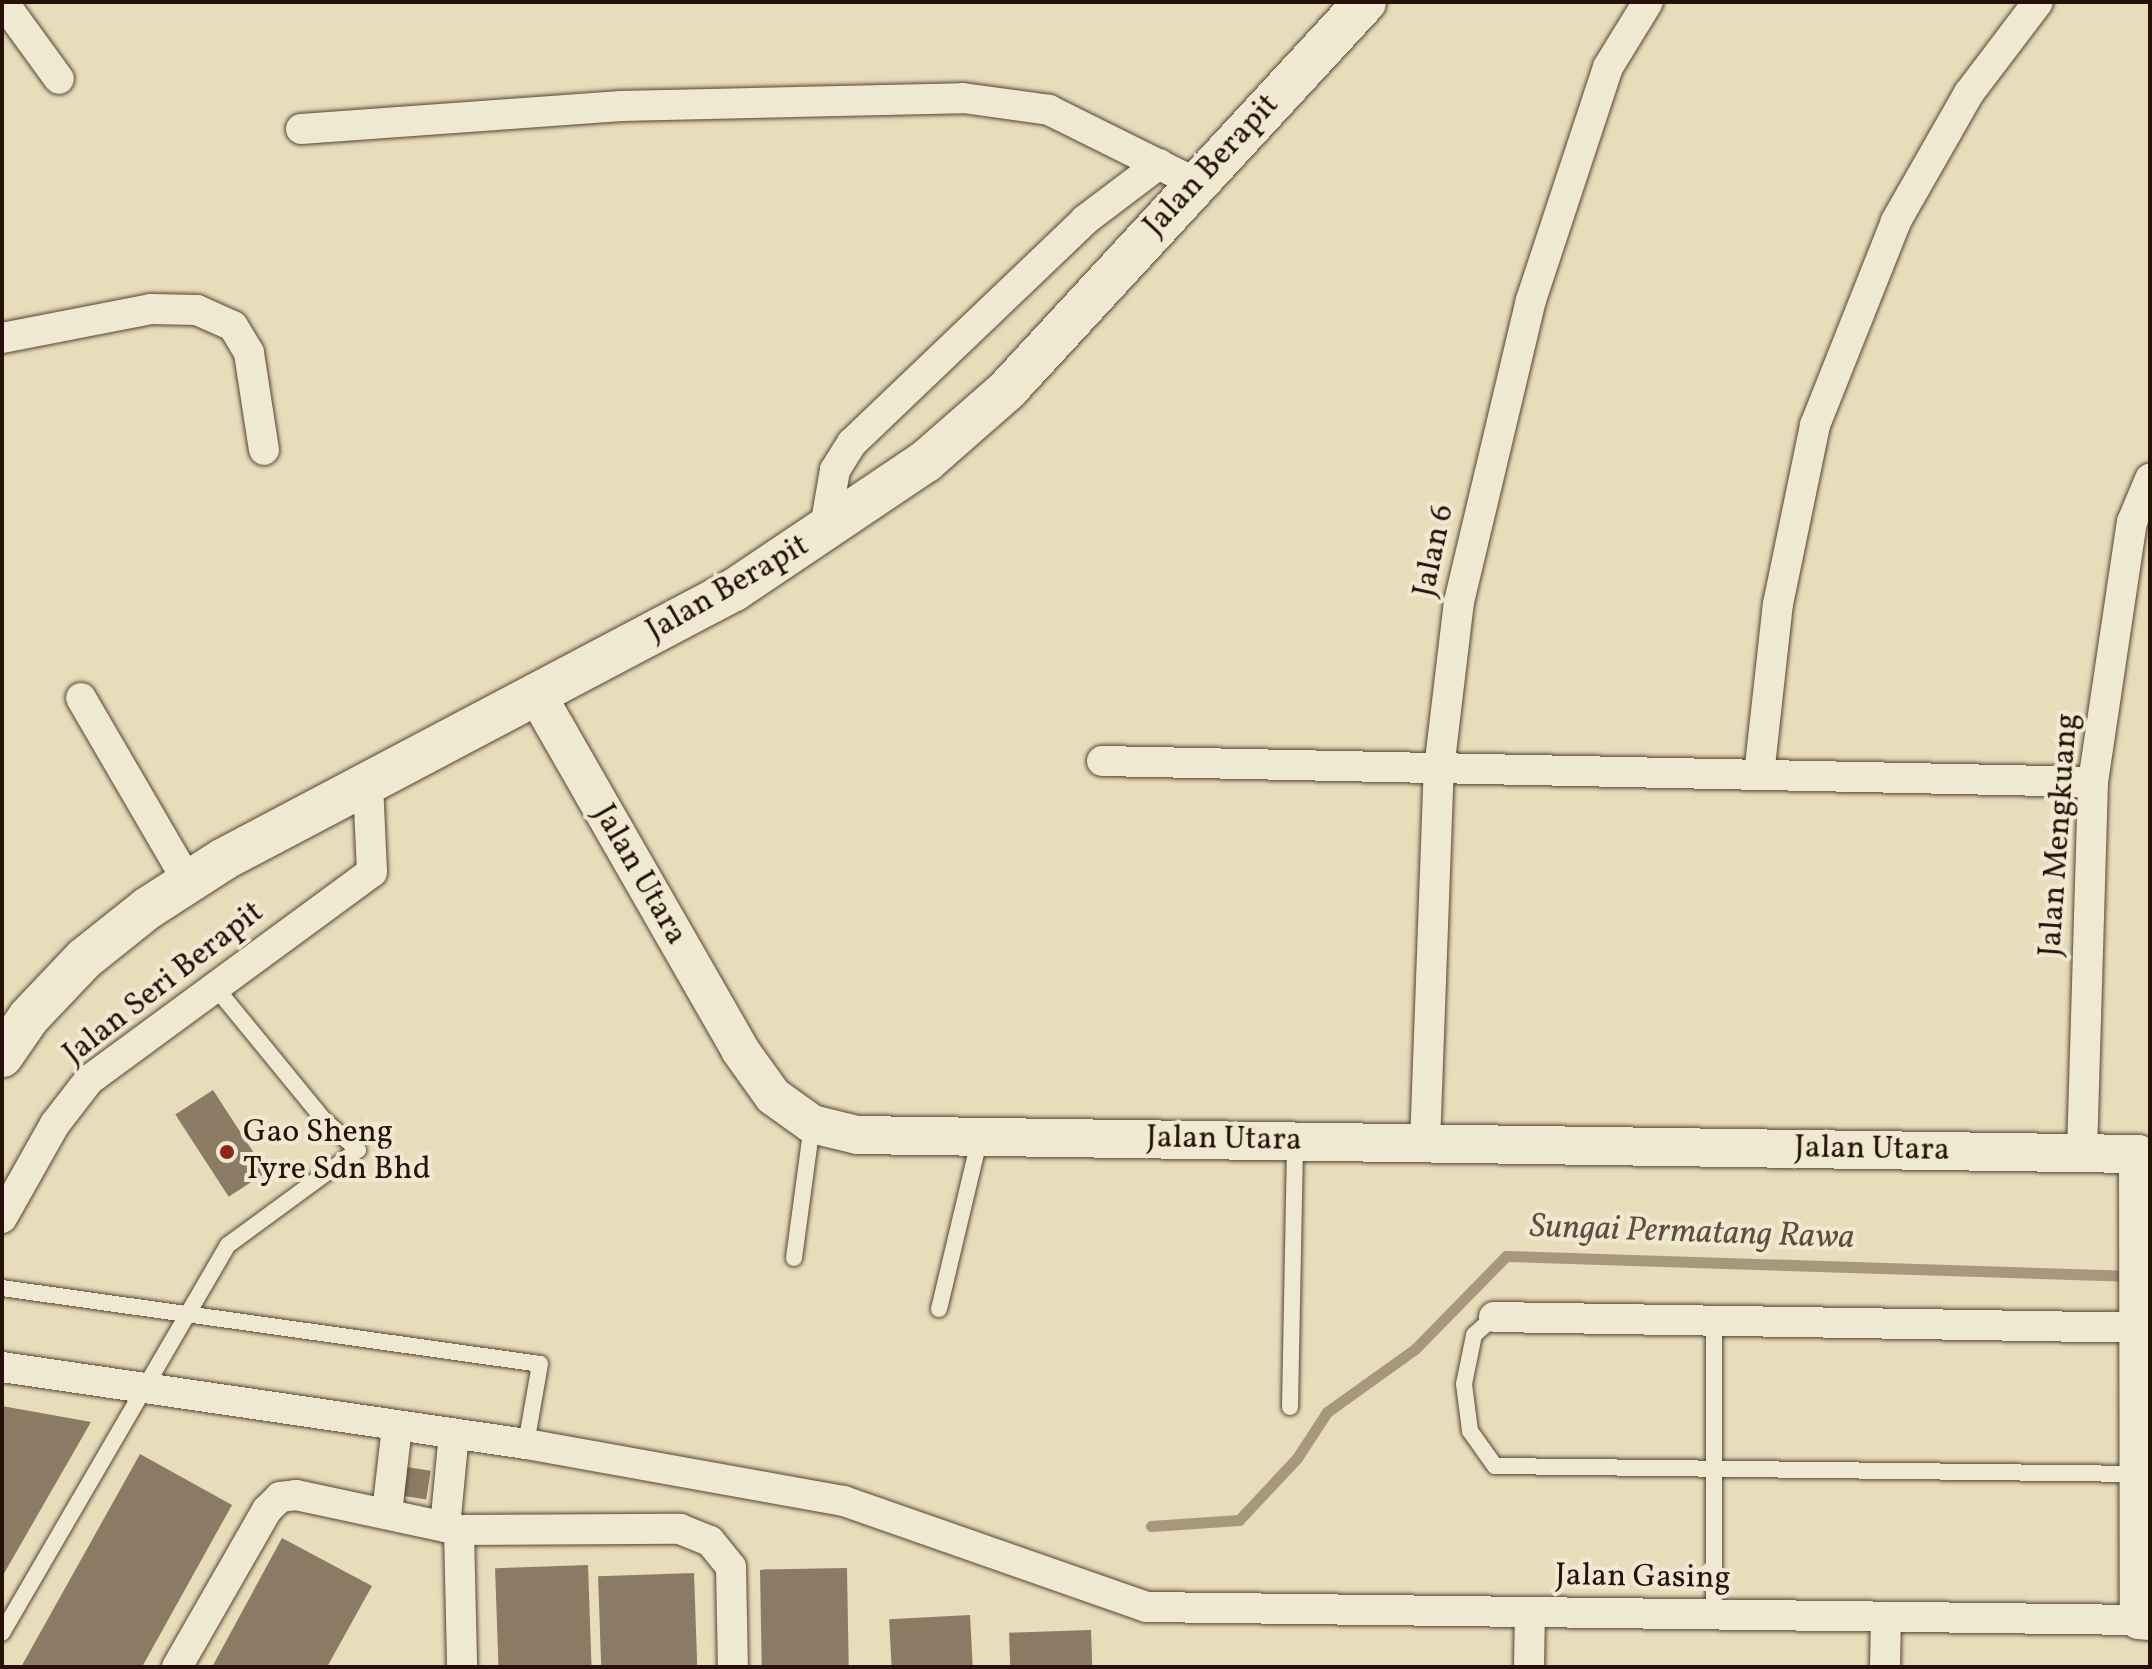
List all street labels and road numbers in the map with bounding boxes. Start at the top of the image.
street label: Jalan Berapit [1136,87,1288,245]
street label: Jalan 6 [1406,501,1464,601]
street label: Jalan Berapit [640,527,816,651]
street label: Jalan Mengkuang [2032,712,2088,958]
street label: Jalan Utara [583,798,695,952]
street label: Jalan Seri Berapit [56,894,272,1074]
street label: Jalan Utara [1146,1119,1302,1161]
street label: Jalan Utara [1794,1129,1950,1171]
street label: Jalan Gasing [1555,1557,1731,1599]

